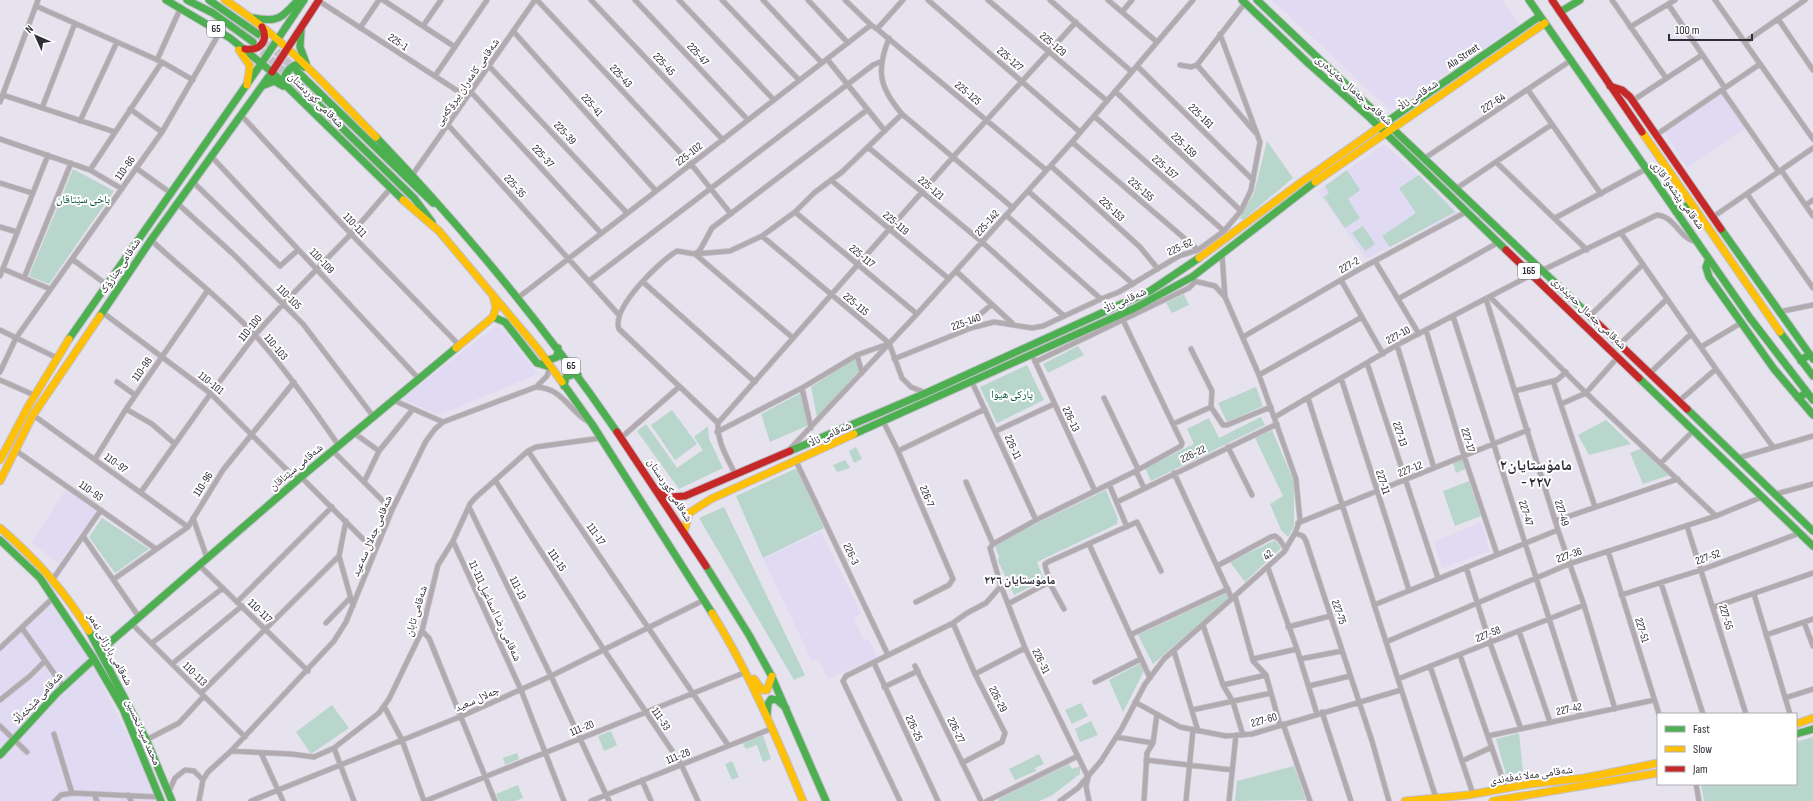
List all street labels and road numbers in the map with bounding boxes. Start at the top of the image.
road number: 65 [207,21,225,37]
street label: 225-129 [1037,29,1069,59]
street label: 225-1 [385,31,411,53]
street label: شه‌قامی كامەران بیرۆكەیی [432,36,502,128]
street label: 225-47 [684,40,712,69]
street label: Ala Street [1444,40,1482,72]
street label: 225-127 [994,44,1026,74]
street label: 225-45 [650,50,678,78]
street label: شەقامی جەمال حەیدەری [1313,52,1395,128]
street label: 225-43 [607,62,635,91]
street label: شەقامی کوردستان [286,70,346,130]
street label: شه‌قامی ئاڵا [1395,76,1440,113]
street label: 225-125 [952,78,984,108]
street label: 227-64 [1478,90,1508,116]
street label: 225-41 [578,91,606,119]
street label: 225-161 [1186,101,1216,131]
street label: 225-39 [551,119,579,147]
street label: 225-159 [1168,130,1200,160]
street label: 225-102 [673,139,706,169]
street label: 225-37 [529,142,557,171]
street label: 225-157 [1149,152,1181,182]
street label: 110-86 [112,153,138,182]
street label: شەقامی پێشەوا قازی [1649,158,1707,232]
street label: 225-35 [501,172,529,200]
street label: 225-121 [915,173,947,203]
street label: 225-155 [1125,174,1157,204]
street label: 225-153 [1096,194,1128,224]
street label: 225-142 [972,207,1002,239]
street label: 225-119 [880,208,912,238]
street label: 110-111 [341,210,369,240]
street label: 225-62 [1165,235,1195,259]
street label: شەقامی چنارۆک [97,236,143,296]
street label: 225-117 [846,241,878,271]
street label: 110-109 [307,246,337,276]
street label: 227-2 [1336,254,1362,276]
road number: 165 [1518,263,1540,279]
street label: شەقامی جەمال حەیدەری [1549,274,1629,352]
street label: 110-105 [274,282,304,312]
street label: شه‌قامی ئاڵا [1101,283,1148,315]
street label: 225-115 [840,289,872,319]
street label: 225-140 [949,311,983,333]
street label: 110-100 [235,312,265,344]
street label: 227-10 [1384,323,1412,347]
street label: 110-103 [261,331,291,363]
street label: 110-98 [129,354,155,384]
road number: 65 [562,358,580,374]
street label: 110-101 [196,369,227,397]
street label: 226-13 [1060,404,1083,434]
street label: شه‌قامی ئاڵا [806,417,853,449]
street label: 227-13 [1390,420,1410,448]
street label: 227-17 [1458,426,1478,455]
street label: 226-11 [1002,433,1024,461]
street label: شەقامی سێتاقان [267,441,325,493]
street label: 226-22 [1178,442,1208,466]
street label: 110-97 [102,450,131,476]
street label: شەقامی کوردستان [645,456,695,524]
street label: 227-12 [1396,458,1425,480]
street label: 227-11 [1373,468,1393,496]
street label: 110-96 [190,469,216,499]
street label: 110-93 [77,478,106,504]
street label: 226-7 [917,483,937,509]
street label: شەقامی جەلال سەعید [349,493,395,579]
street label: 227-49 [1552,498,1572,528]
street label: 227-47 [1516,499,1536,528]
street label: 111-17 [584,521,609,548]
street label: 226-3 [840,541,862,567]
street label: 227-36 [1554,544,1584,566]
street label: 111-15 [545,546,569,574]
street label: 227-52 [1694,546,1723,568]
street label: 42 [1260,547,1276,563]
street label: شەقامی رضا اسماعيل 111-11 [466,559,524,663]
street label: 111-13 [507,574,529,602]
street label: شەقامی تابان [402,584,430,638]
street label: 110-117 [245,596,275,626]
street label: 227-75 [1329,598,1349,626]
street label: 227-55 [1716,603,1736,631]
street label: شەقامی بارزانی نەمر [84,610,135,687]
street label: 227-51 [1632,616,1652,644]
street label: 227-58 [1473,623,1503,645]
street label: 226-31 [1029,646,1053,676]
street label: 110-113 [180,659,210,689]
street label: شەقامی شێخەڵڵا [10,668,65,727]
street label: جه‌لال سعید [453,684,501,714]
street label: 226-29 [986,684,1010,714]
street label: محمد سید تحسین [123,697,163,767]
street label: 227-42 [1555,700,1584,718]
street label: 111-33 [649,705,674,733]
street label: 227-60 [1249,710,1279,730]
street label: 226-25 [902,713,926,743]
street label: 226-27 [944,715,968,745]
street label: 111-20 [568,717,596,739]
street label: 111-28 [664,745,692,767]
street label: شەقامی مەلا ئەفەندی [1489,763,1573,787]

